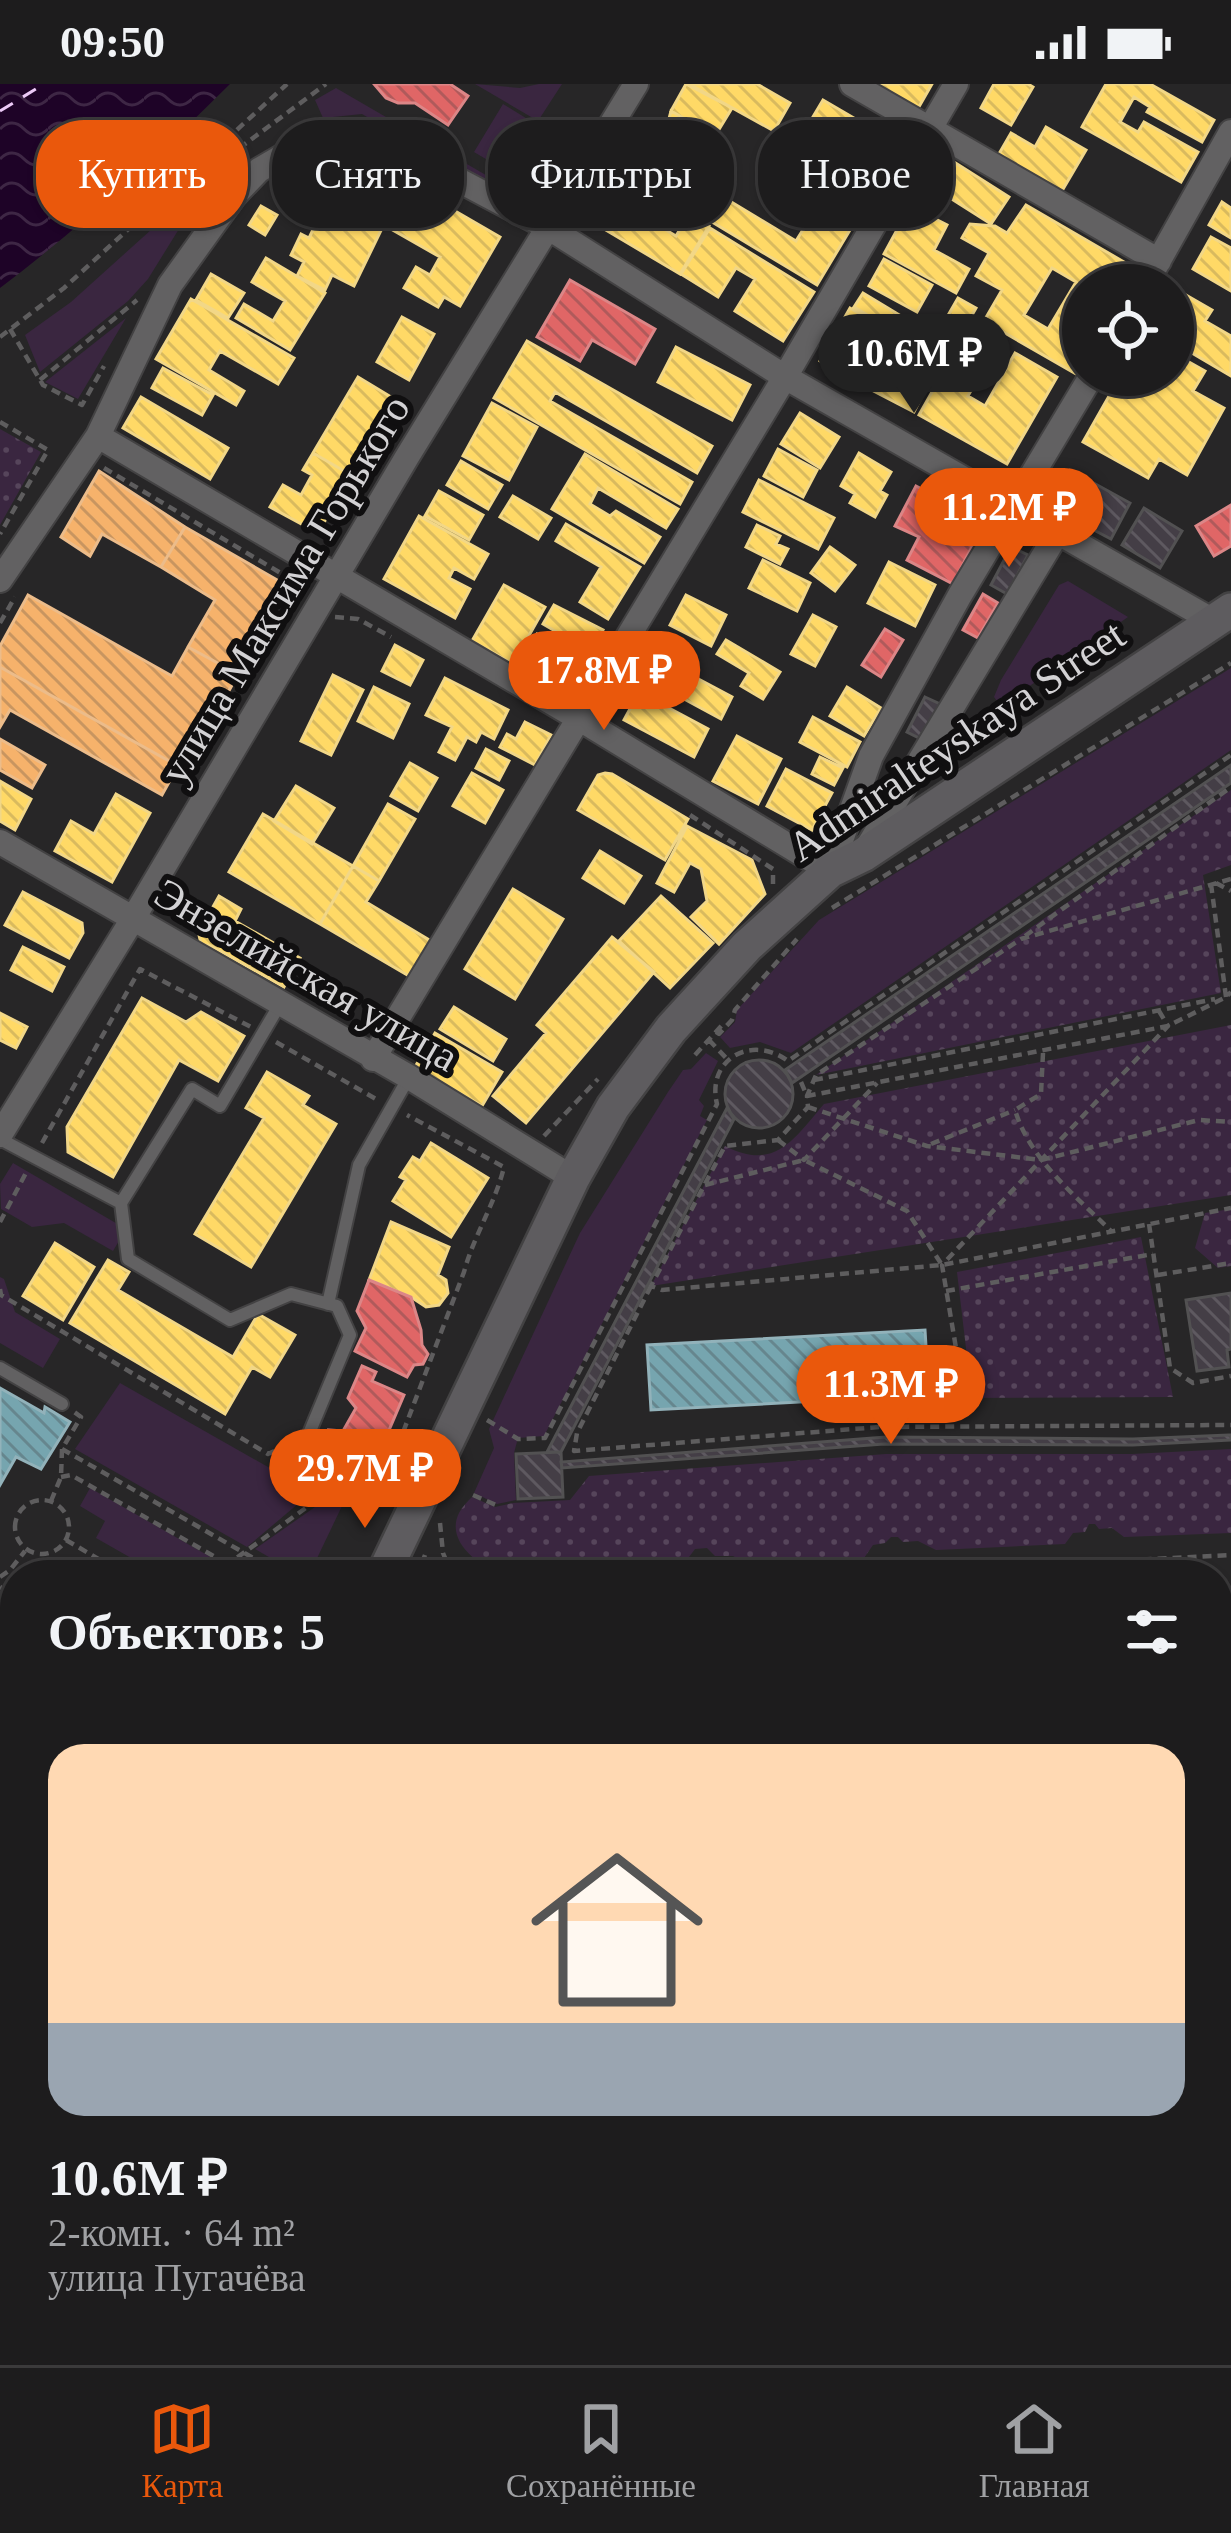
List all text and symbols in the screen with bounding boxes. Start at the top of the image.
text: 09:50 [60,17,165,67]
chip: Купить [36,120,248,228]
chip: Снять [272,120,464,228]
chip: Фильтры [488,120,734,228]
chip: Новое [758,120,953,228]
map controls [1062,264,1194,396]
button: locate [1062,264,1194,396]
pin: 10.6M ₽ [803,314,1025,416]
text: 10.6M ₽ [845,331,983,374]
street label: улица Максима Горького [151,387,419,792]
pin: 11.2M ₽ [898,468,1120,570]
text: 11.2M ₽ [941,485,1077,528]
street label: Admiralteyskaya Street [780,611,1134,870]
pin: 17.8M ₽ [493,631,715,733]
text: 17.8M ₽ [535,648,673,691]
street label: Энзелийская улица [147,869,466,1080]
pin: 11.3M ₽ [780,1345,1002,1447]
text: 11.3M ₽ [823,1362,959,1405]
pin: 29.7M ₽ [254,1429,476,1531]
text: 29.7M ₽ [296,1446,434,1489]
icon: filters [1119,1599,1185,1665]
text: Объектов: 5 [48,1604,325,1660]
icon: home [509,1822,725,2038]
text: 10.6M ₽ [48,2150,228,2206]
text: 2-комн. · 64 m² [48,2211,295,2254]
text: улица Пугачёва [48,2256,306,2299]
tab: Карта [141,2396,223,2505]
tab: Сохранённые [506,2396,696,2505]
tab: Главная [979,2396,1090,2505]

